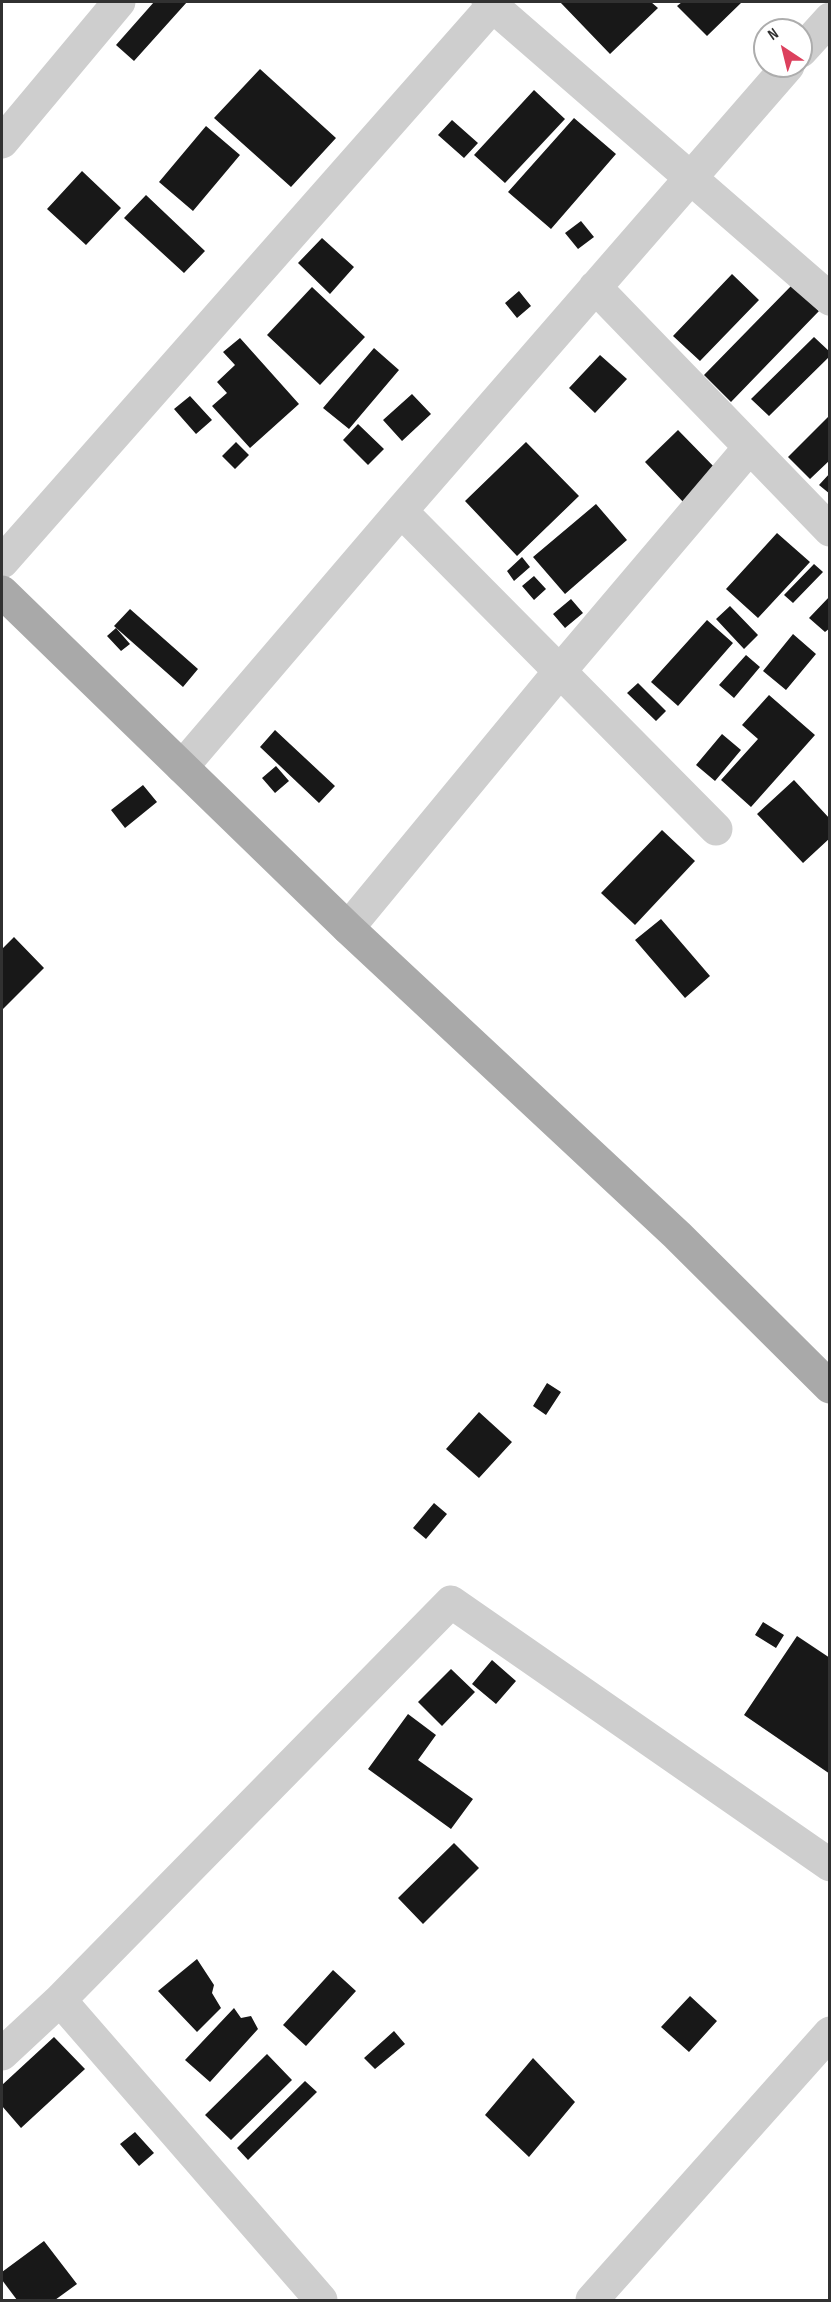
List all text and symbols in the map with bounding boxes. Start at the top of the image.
north arrow [753,18,813,78]
text: N [765,24,782,45]

